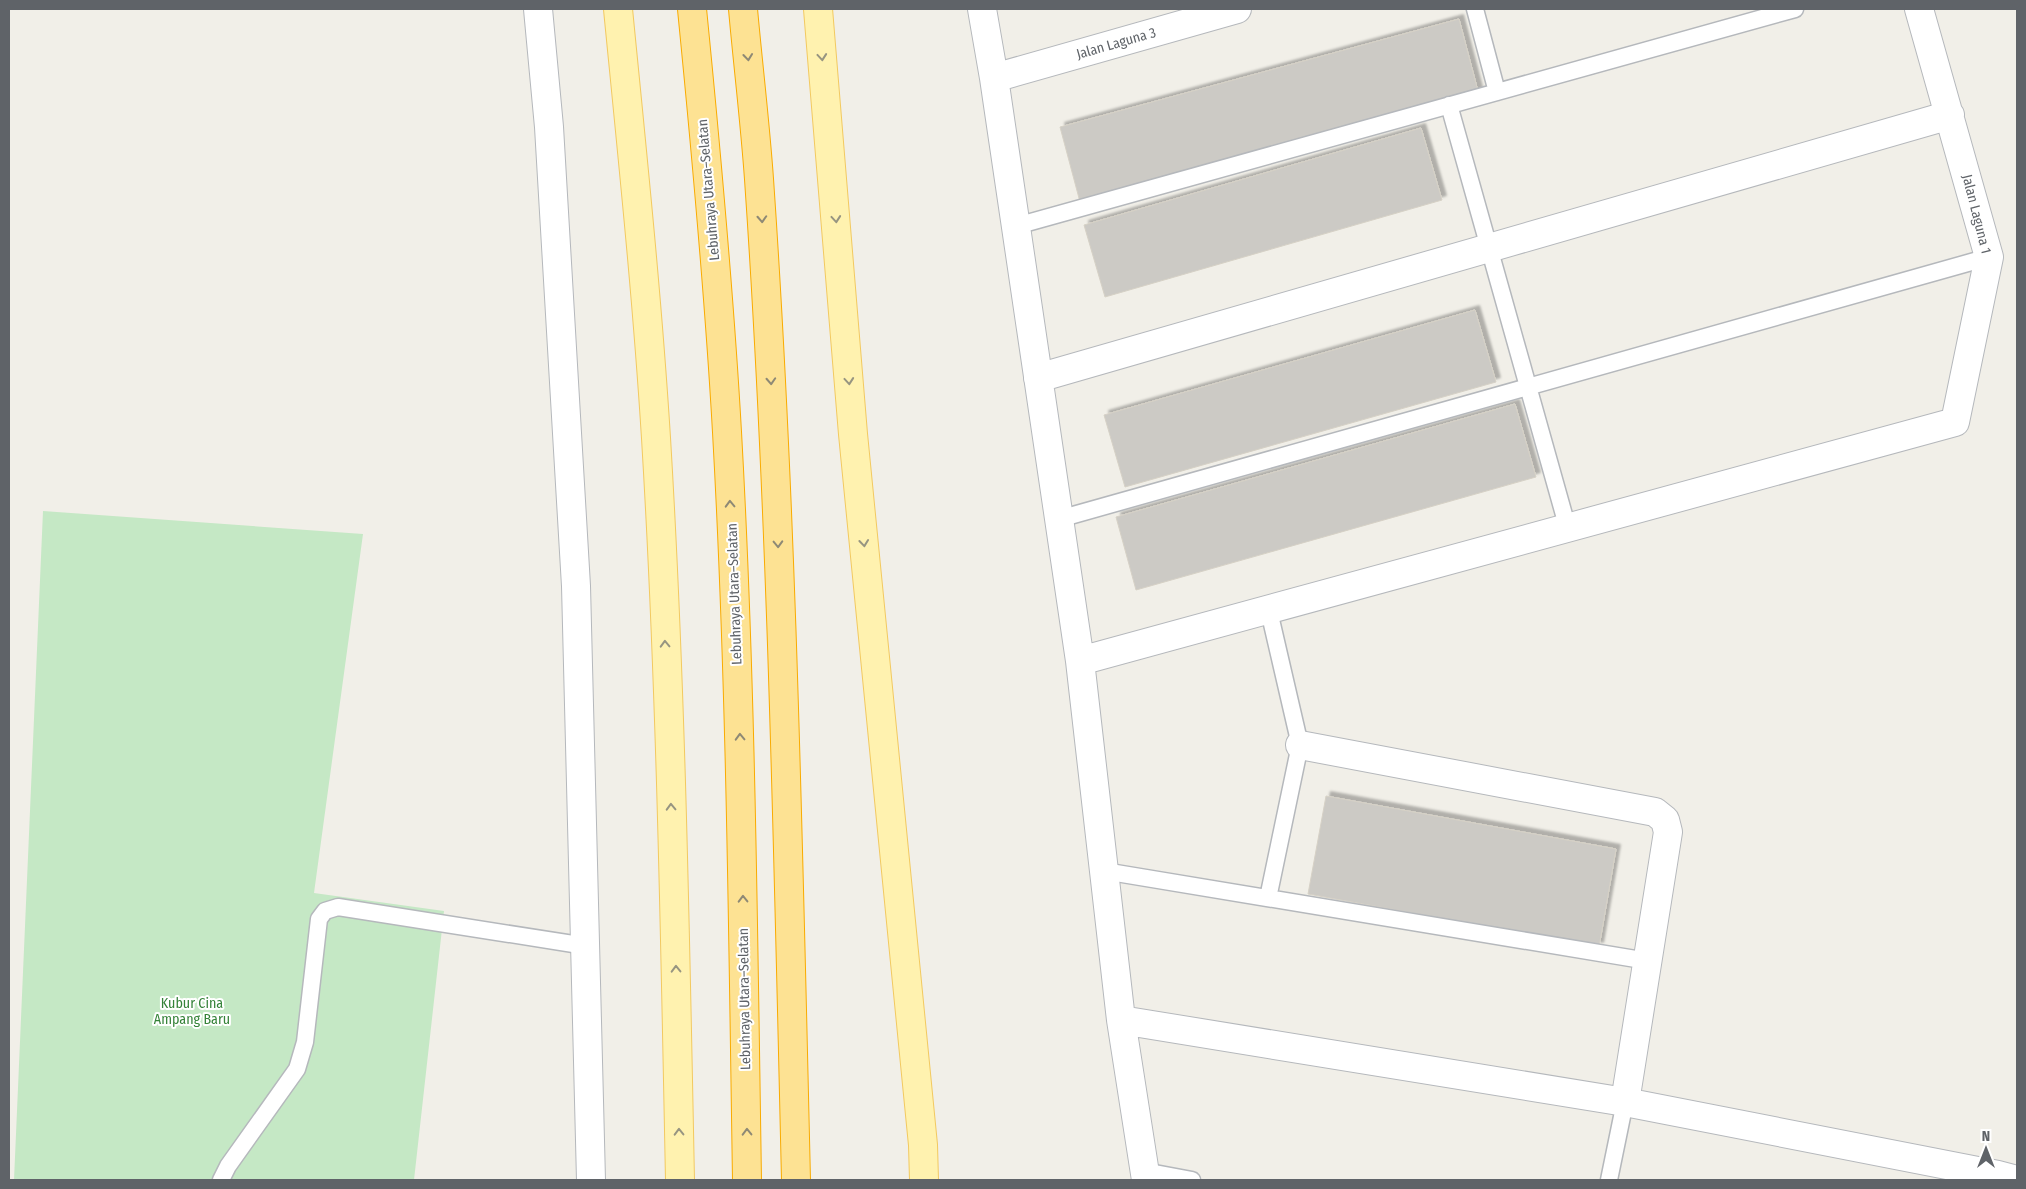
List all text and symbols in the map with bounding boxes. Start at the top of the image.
street label: Jalan Laguna 3 [1074,24,1158,63]
one-way arrow [742,54,753,62]
one-way arrow [816,54,827,62]
street label: Lebuhraya Utara–Selatan [694,118,723,262]
street label: Jalan Laguna 1 [1958,173,1995,256]
one-way arrow [756,215,767,223]
one-way arrow [830,216,841,224]
one-way arrow [843,377,854,385]
one-way arrow [766,378,777,386]
one-way arrow [724,500,735,508]
street label: Lebuhraya Utara–Selatan [724,523,745,665]
one-way arrow [858,539,869,547]
one-way arrow [773,540,784,548]
one-way arrow [660,640,670,648]
one-way arrow [734,732,745,740]
one-way arrow [666,802,676,810]
one-way arrow [738,895,748,902]
street label: Lebuhraya Utara–Selatan [735,928,754,1070]
one-way arrow [671,965,681,972]
park label: Kubur Cina Ampang Baru [154,995,230,1028]
north arrow [1961,1124,2011,1174]
one-way arrow [674,1127,684,1135]
one-way arrow [741,1127,752,1135]
text: N [1982,1128,1990,1145]

